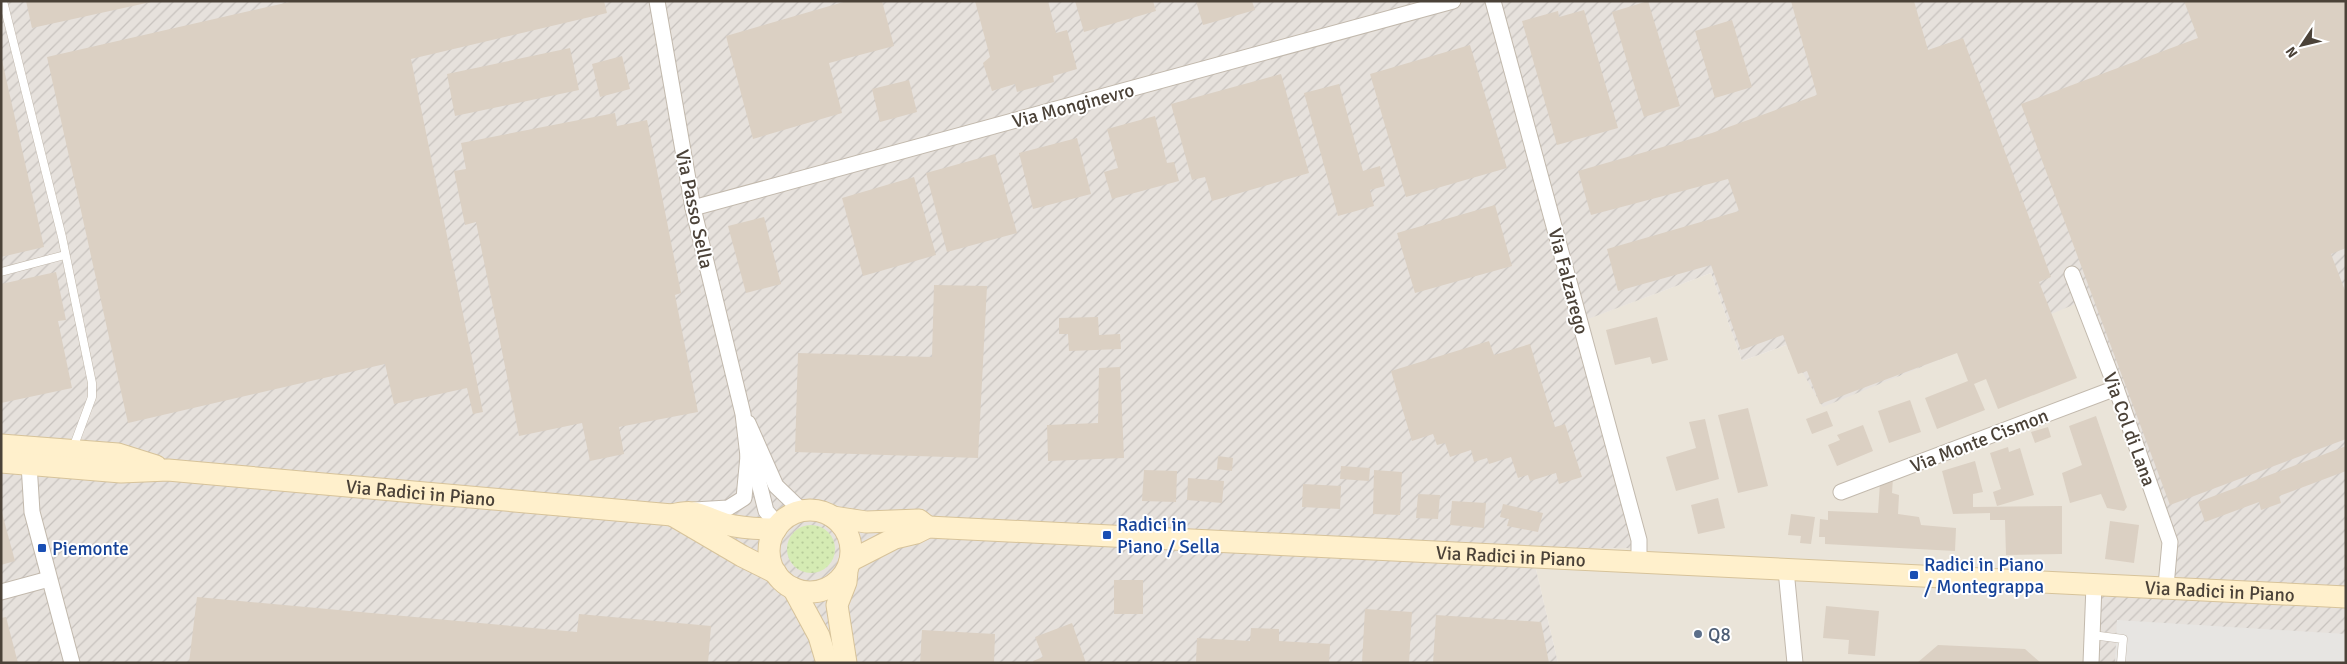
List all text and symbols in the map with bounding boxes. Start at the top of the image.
north arrow [2277,20,2327,70]
text: N [2282,43,2302,61]
street label: Via Monginevro [1010,78,1137,134]
street label: Via Passo Sella [670,147,718,271]
street label: Via Falzarego [1542,226,1594,337]
street label: Via Col di Lana [2097,369,2161,490]
street label: Via Monte Cismon [1907,404,2052,478]
street label: Via Radici in Piano [345,475,496,512]
place label: Radici in Piano / Sella [1117,513,1220,559]
marker: Radici in Piano / Sella [1101,529,1113,541]
place label: Piemonte [52,537,129,561]
street label: Via Radici in Piano [1435,541,1586,572]
marker: Piemonte [36,542,48,554]
place label: Radici in Piano / Montegrappa [1924,553,2044,599]
marker: Radici in Piano / Montegrappa [1908,569,1920,581]
street label: Via Radici in Piano [2144,576,2295,607]
place label: Q8 [1708,623,1731,647]
marker: Q8 [1692,628,1704,640]

